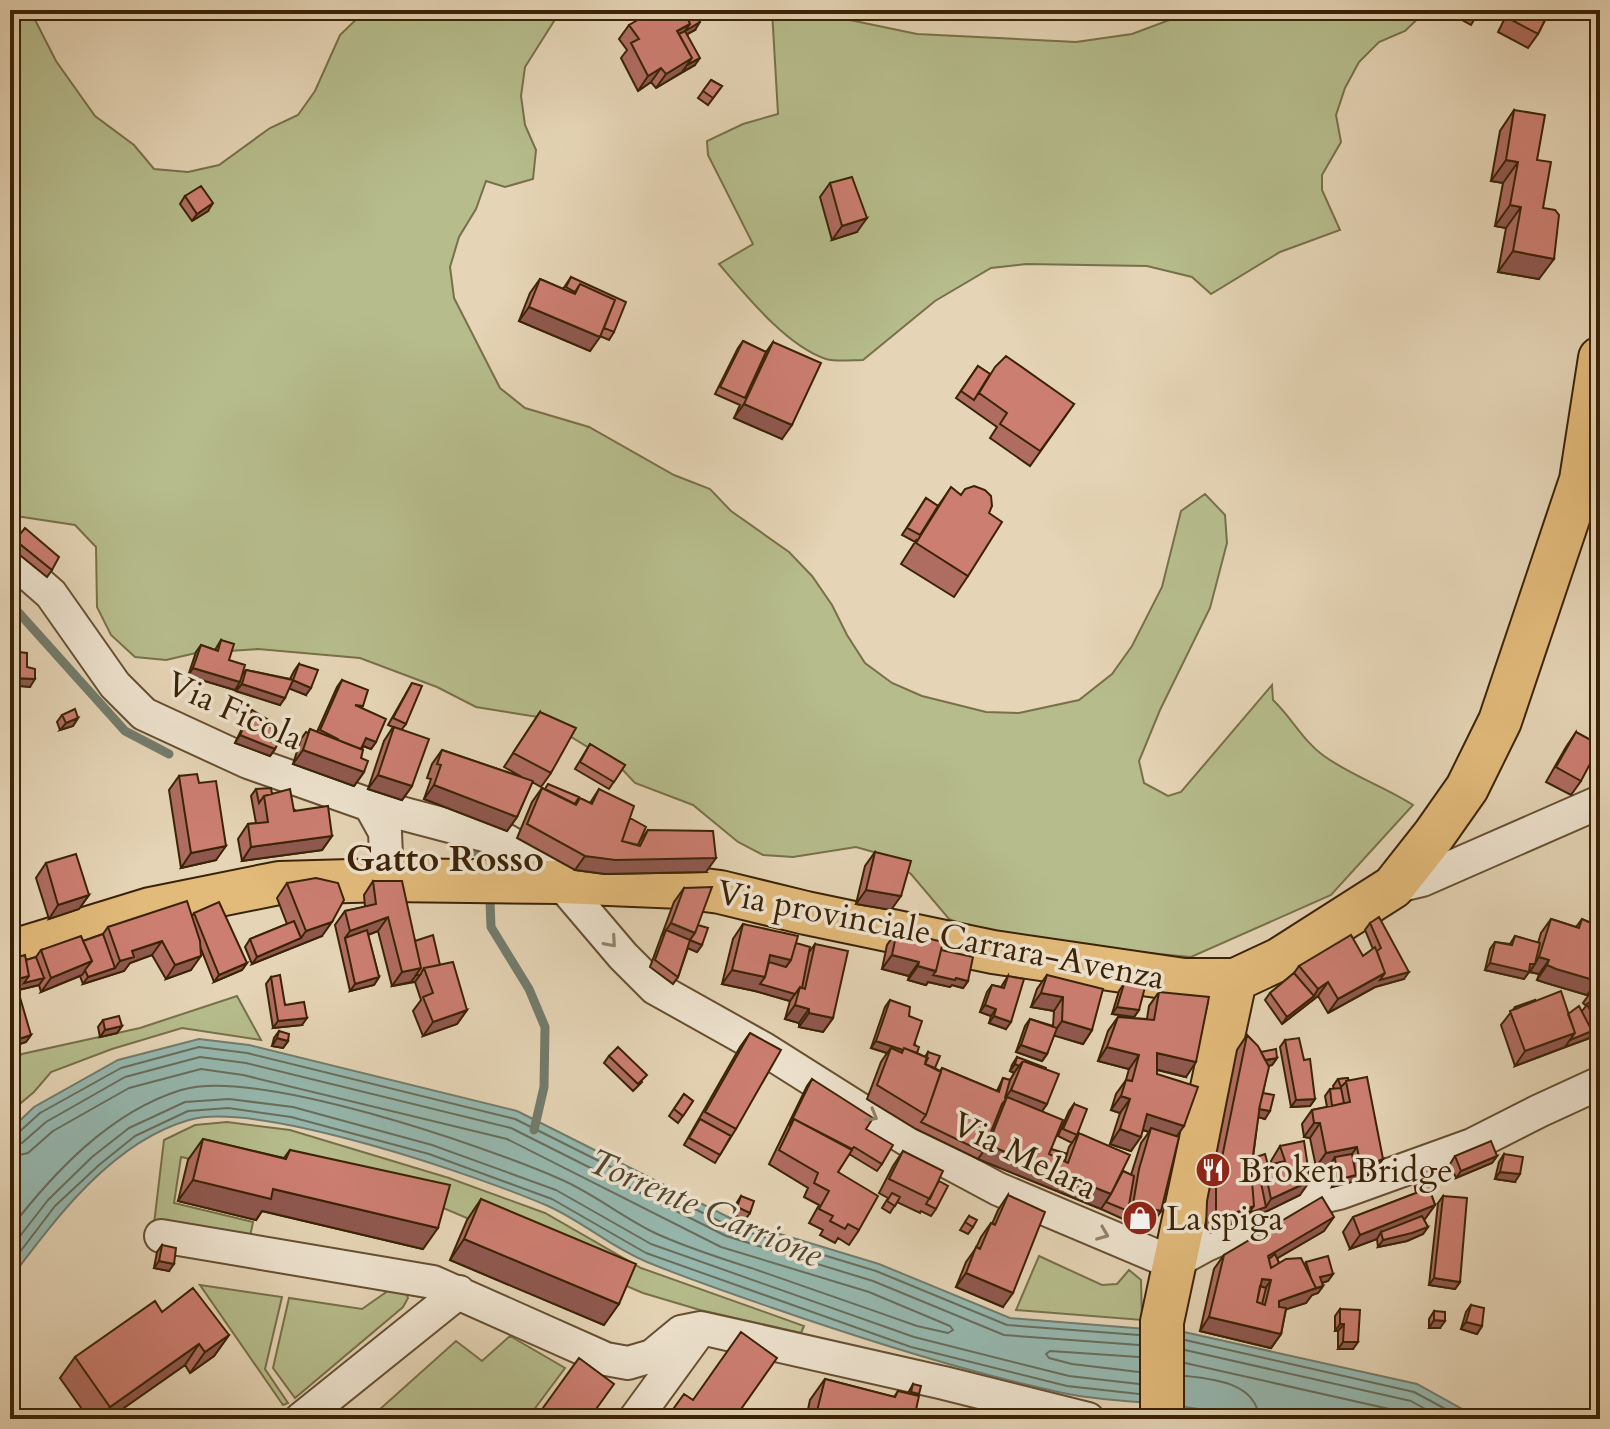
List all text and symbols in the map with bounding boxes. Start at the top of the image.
street label: Via Ficola [159,661,310,761]
district label: Gatto Rosso [346,835,544,884]
street label: Via provinciale Carrara-Avenza [713,869,1169,1001]
one-way arrow [601,932,616,947]
street label: Via Melara [944,1101,1105,1211]
one-way arrow [863,1106,878,1122]
water label: Torrente Carrione [581,1137,831,1280]
place label: Broken Bridge [1239,1148,1453,1194]
restaurant icon: Broken Bridge [1194,1151,1232,1189]
place label: La spiga [1166,1196,1283,1242]
shop icon: La spiga [1121,1199,1159,1237]
one-way arrow [1095,1224,1109,1241]

